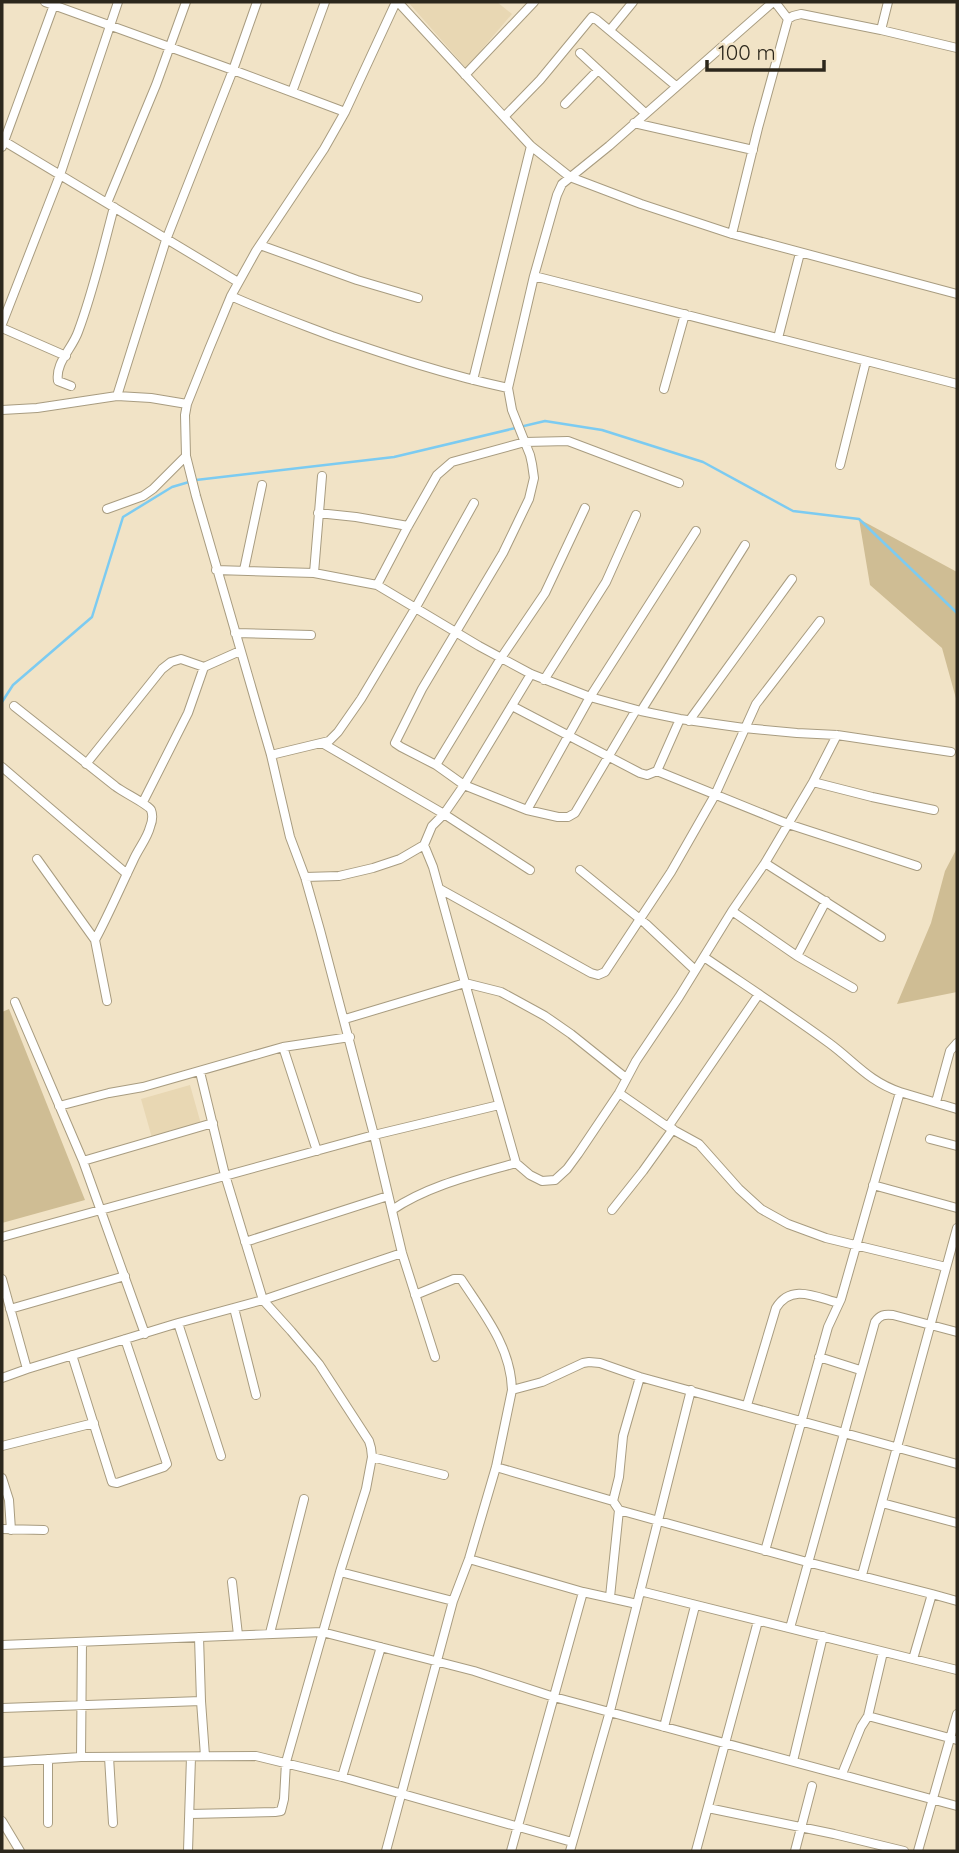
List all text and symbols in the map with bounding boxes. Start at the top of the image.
scale bar [707,28,824,72]
text: 100 m [718,39,776,65]

